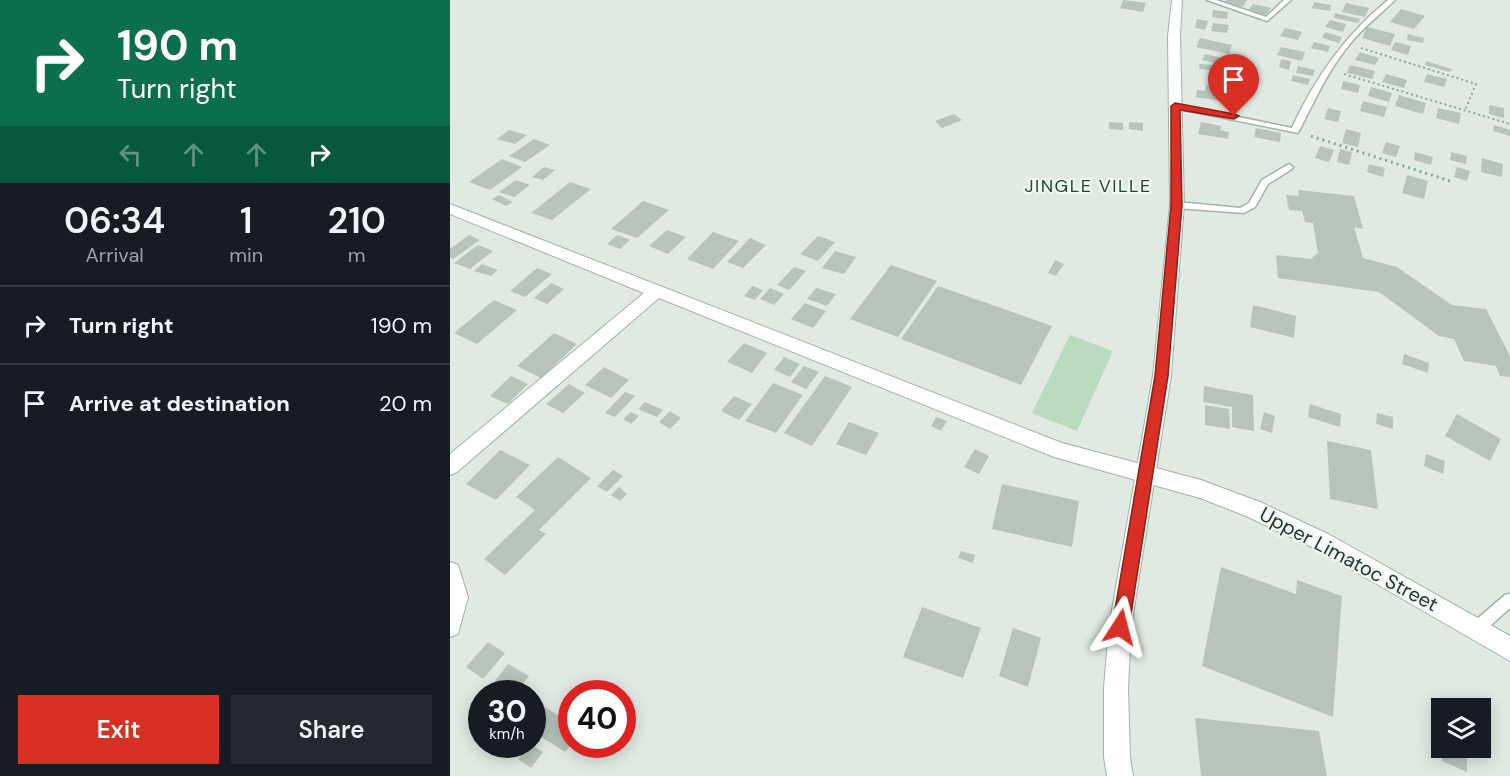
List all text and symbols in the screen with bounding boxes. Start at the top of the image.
text: 190 m [117,18,238,73]
icon: right [18,24,96,102]
pin [1208,54,1259,116]
icon: arrive [1217,63,1250,96]
text: Turn right [117,71,237,106]
icon: left [114,138,147,171]
icon: ahead [177,138,210,171]
icon: ahead [240,138,273,171]
icon: right [303,138,336,171]
district label: JINGLE VILLE [1024,174,1152,198]
text: 06:34 [64,197,165,244]
text: 1 [240,197,253,244]
text: 210 [327,197,386,244]
text: Arrival [85,242,144,268]
text: min [229,242,263,268]
text: m [348,242,366,268]
icon: right [18,309,51,342]
text: Turn right [69,311,174,340]
text: 190 m [371,311,432,340]
icon: arrive [18,387,51,420]
text: Arrive at destination [69,389,290,418]
text: 20 m [379,389,432,418]
street label: Upper Limatoc Street [1255,501,1443,617]
position arrow [1088,595,1152,659]
speed limit sign: 40 [558,680,636,758]
text: 30 [487,692,527,731]
button: Exit [18,695,219,764]
button: Share [231,695,432,764]
map controls [1431,698,1491,758]
button: layers [1431,698,1491,758]
text: km/h [489,724,525,744]

